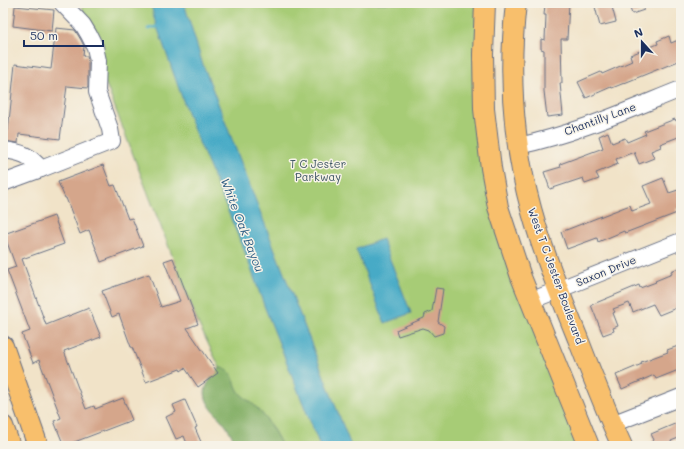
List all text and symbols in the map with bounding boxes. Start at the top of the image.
scale bar [24,22,103,48]
north arrow [622,22,662,62]
text: N [632,24,645,41]
text: 50 m [30,27,58,43]
street label: Chantilly Lane [562,99,638,138]
park label: T C Jester Parkway [290,156,346,184]
water label: White Oak Bayou [218,175,268,274]
street label: West T C Jester Boulevard [525,206,588,346]
street label: Saxon Drive [573,252,638,289]

